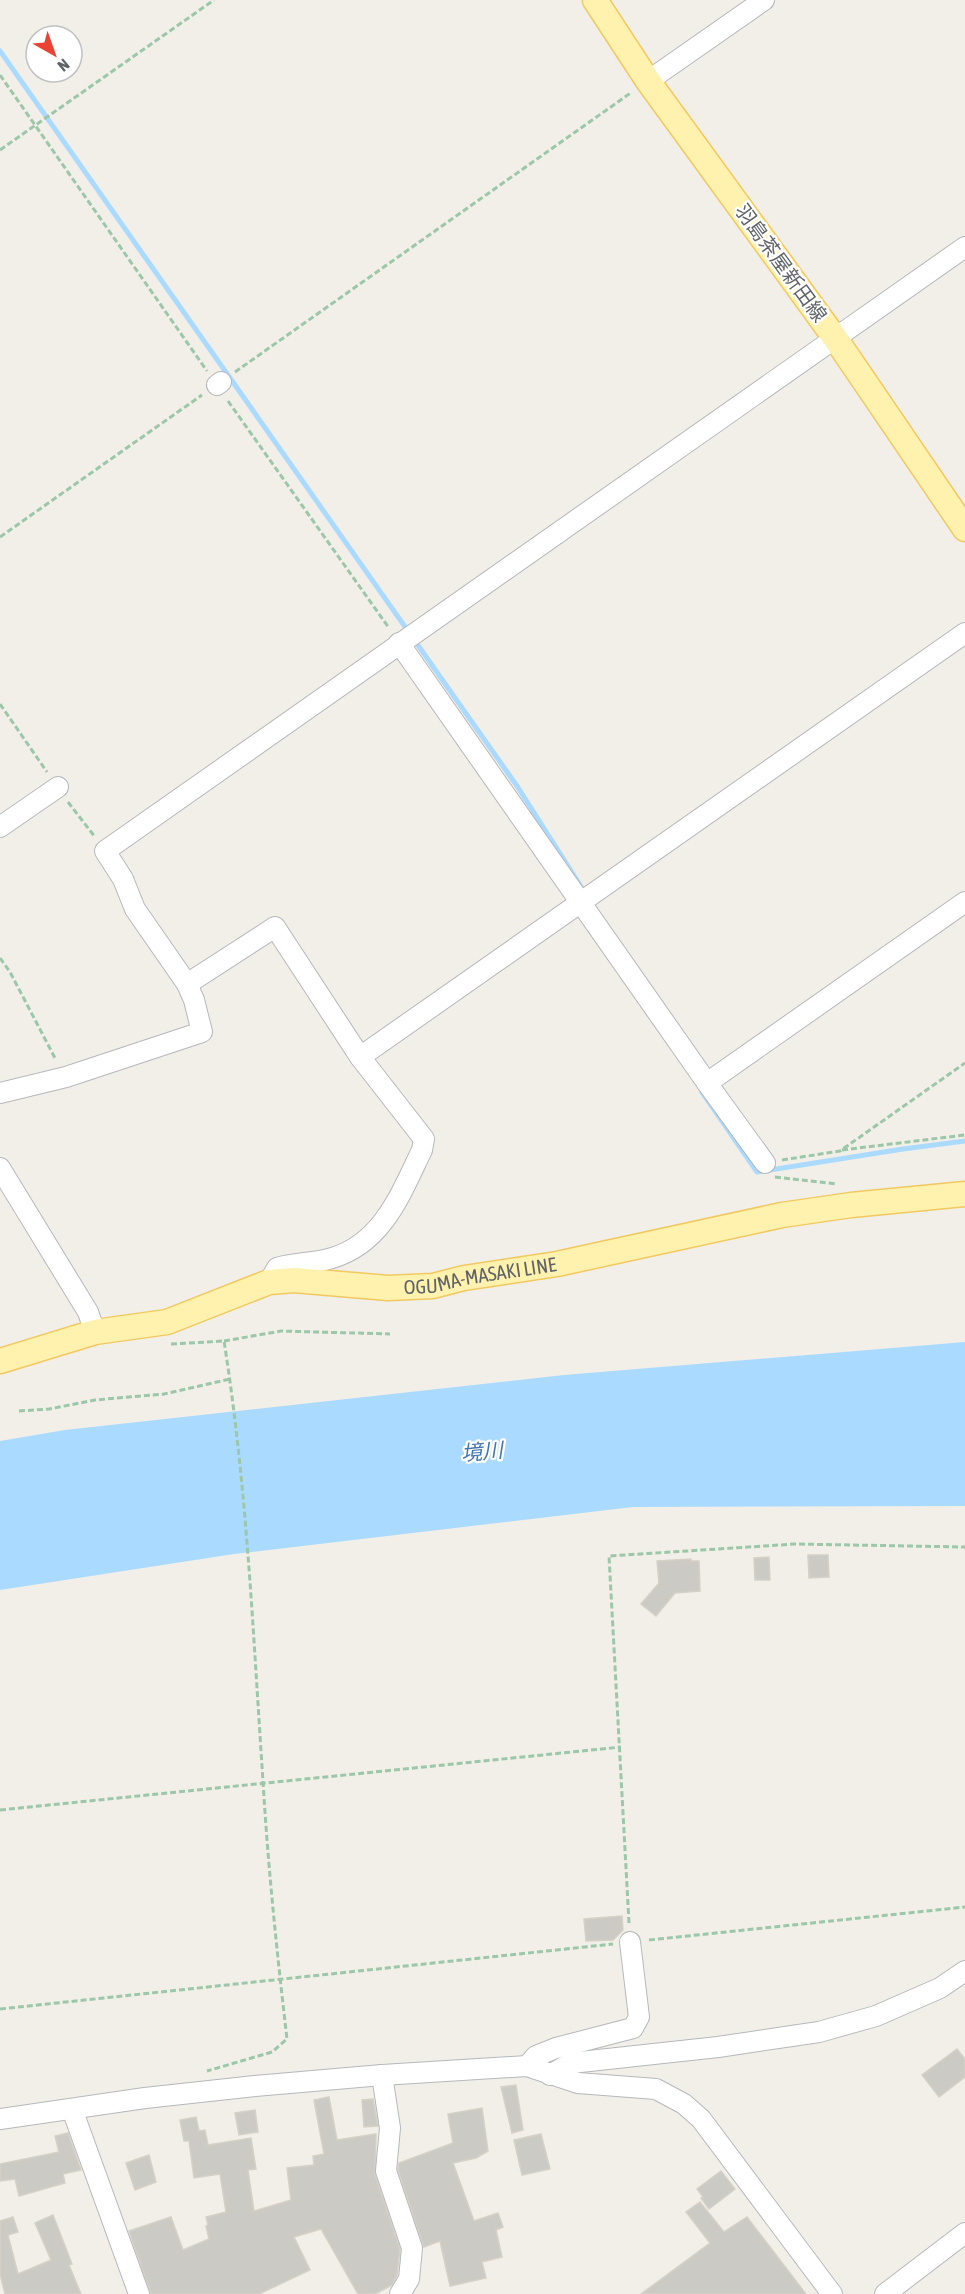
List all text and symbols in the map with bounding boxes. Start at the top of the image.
north arrow [24,24,84,84]
text: N [54,56,73,75]
street label: 羽島茶屋新田線 [731,199,832,326]
street label: OGUMA-MASAKI LINE [403,1252,558,1298]
water label: 境川 [460,1437,506,1465]

